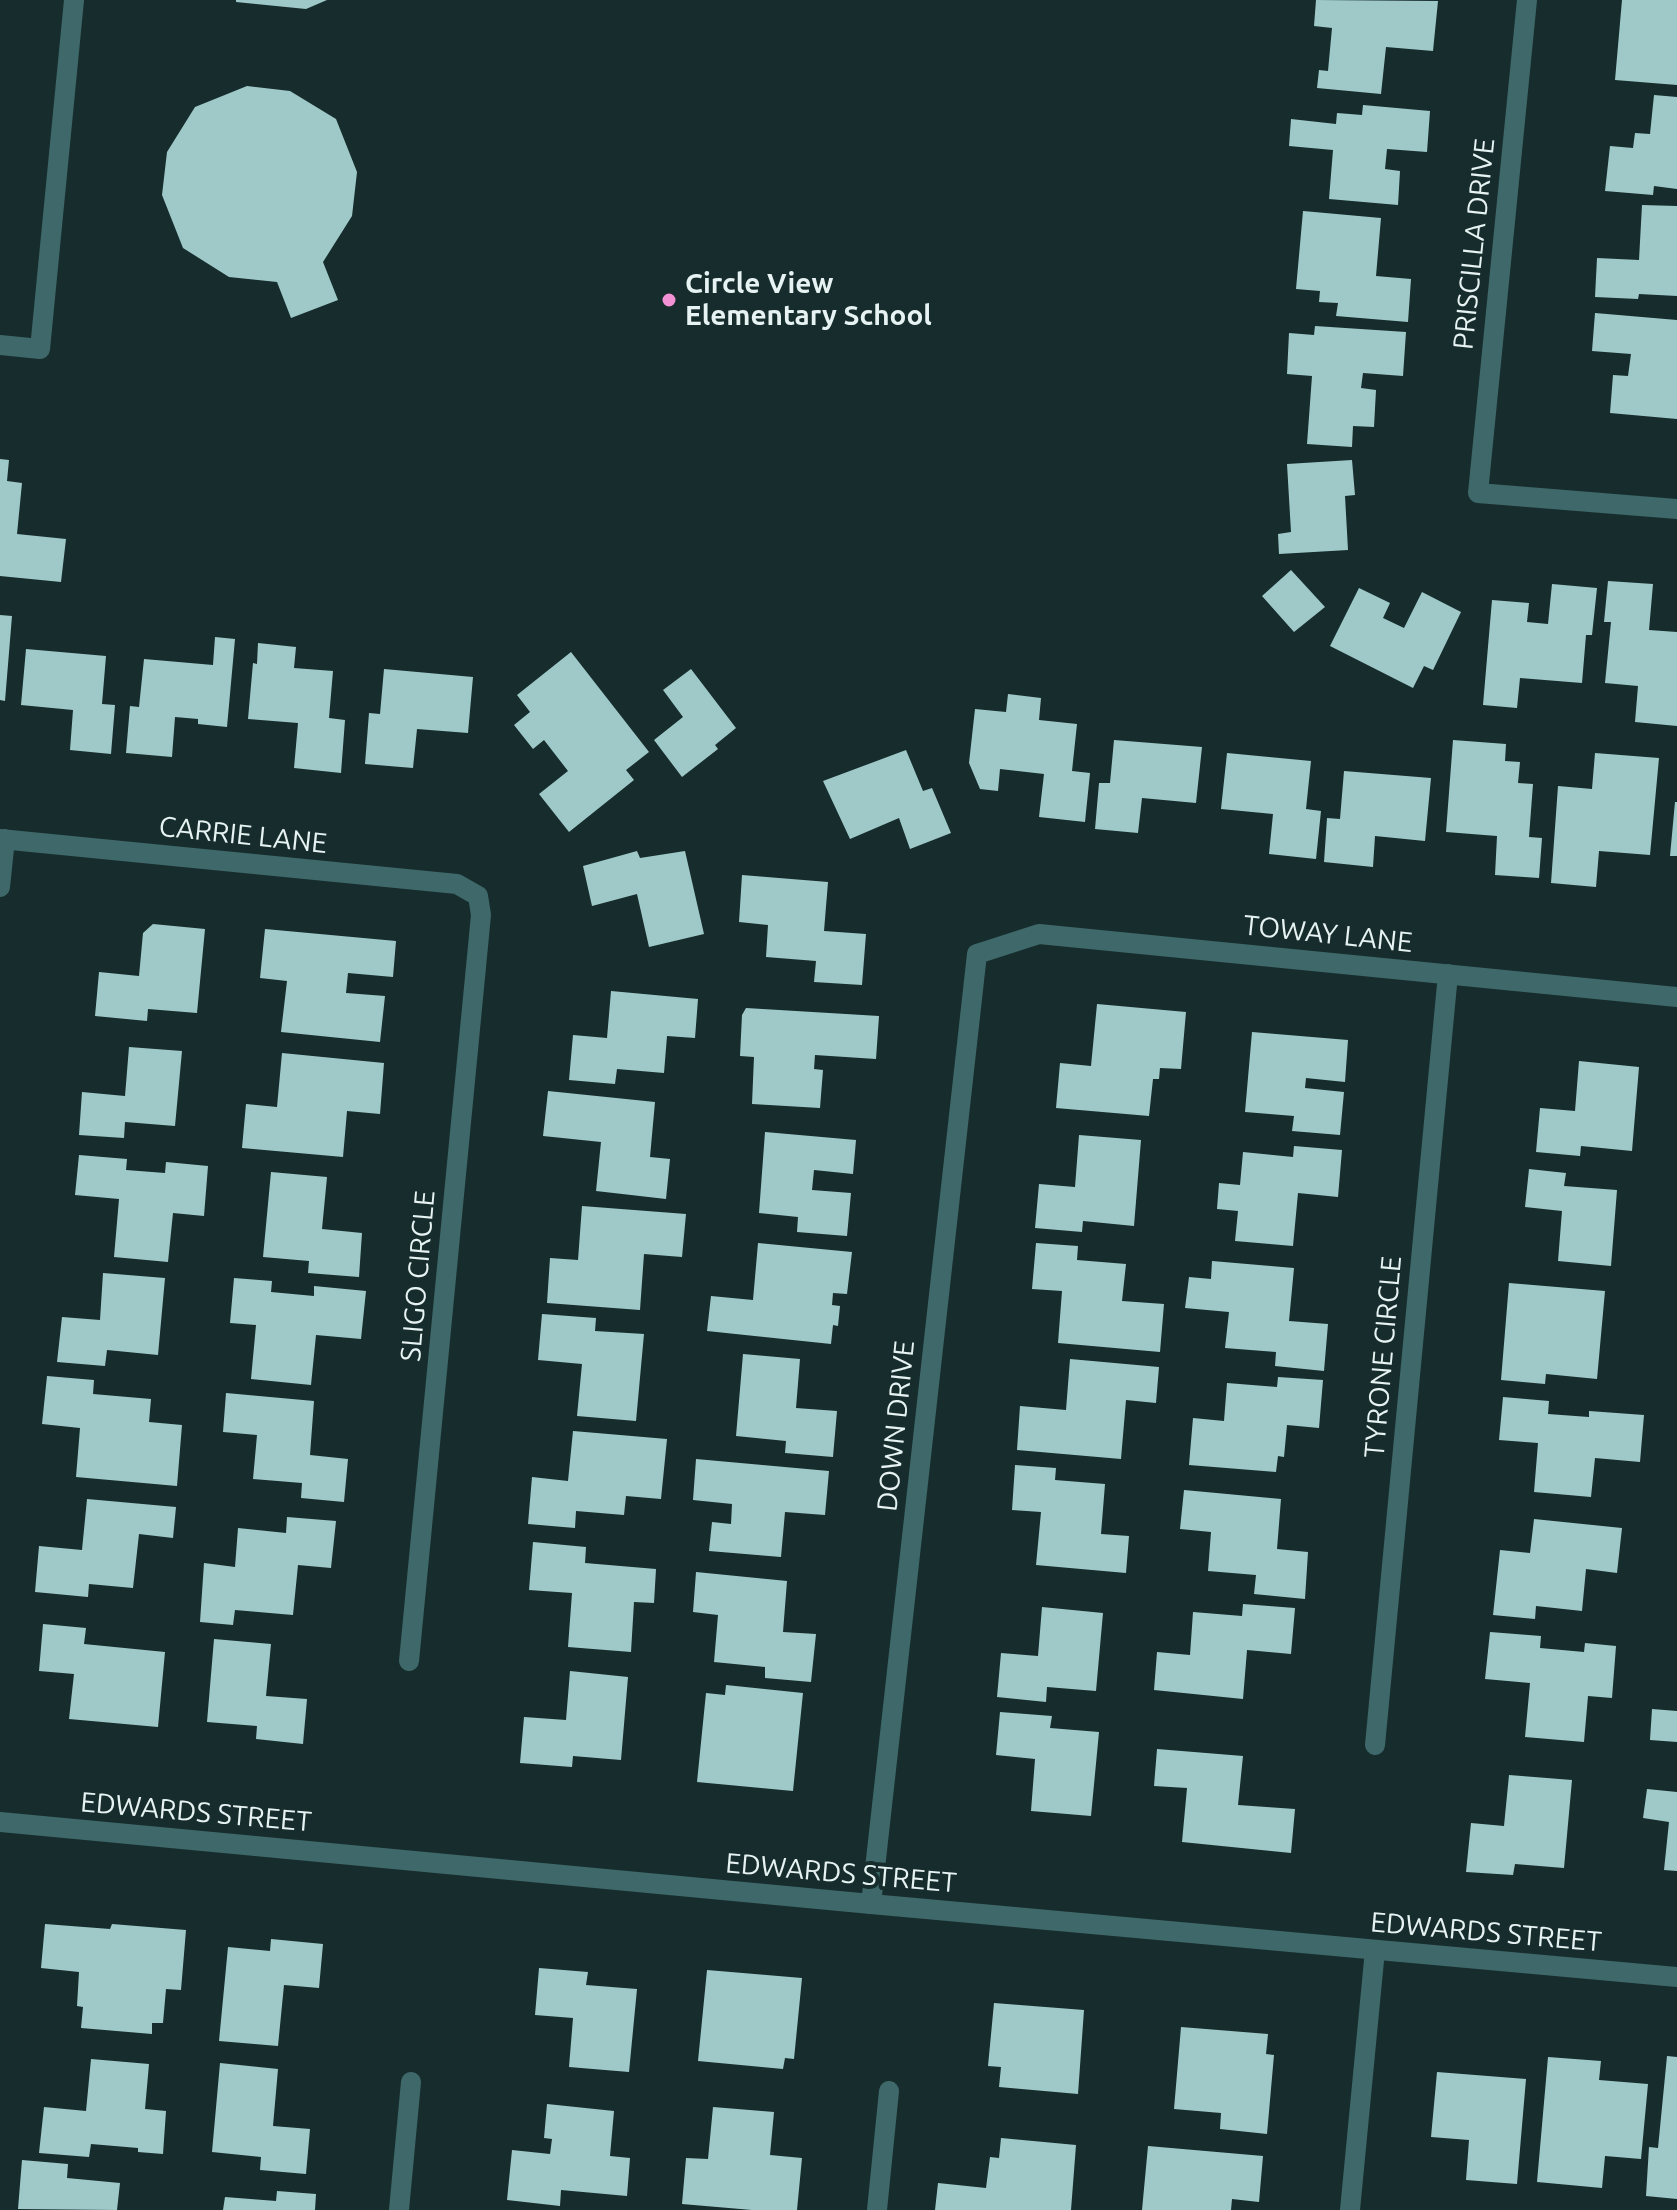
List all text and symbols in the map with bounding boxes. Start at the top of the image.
street label: PRISCILLA DRIVE [1446,137,1502,351]
place label: Circle View Elementary School [685,267,932,333]
marker: Circle View Elementary School [660,291,678,309]
street label: CARRIE LANE [157,809,329,861]
street label: TOWAY LANE [1242,908,1414,960]
street label: SLIGO CIRCLE [394,1189,442,1363]
street label: TYRONE CIRCLE [1357,1255,1409,1459]
street label: DOWN DRIVE [870,1339,922,1513]
street label: EDWARDS STREET [79,1785,313,1839]
street label: EDWARDS STREET [724,1846,958,1900]
street label: EDWARDS STREET [1369,1905,1603,1959]

